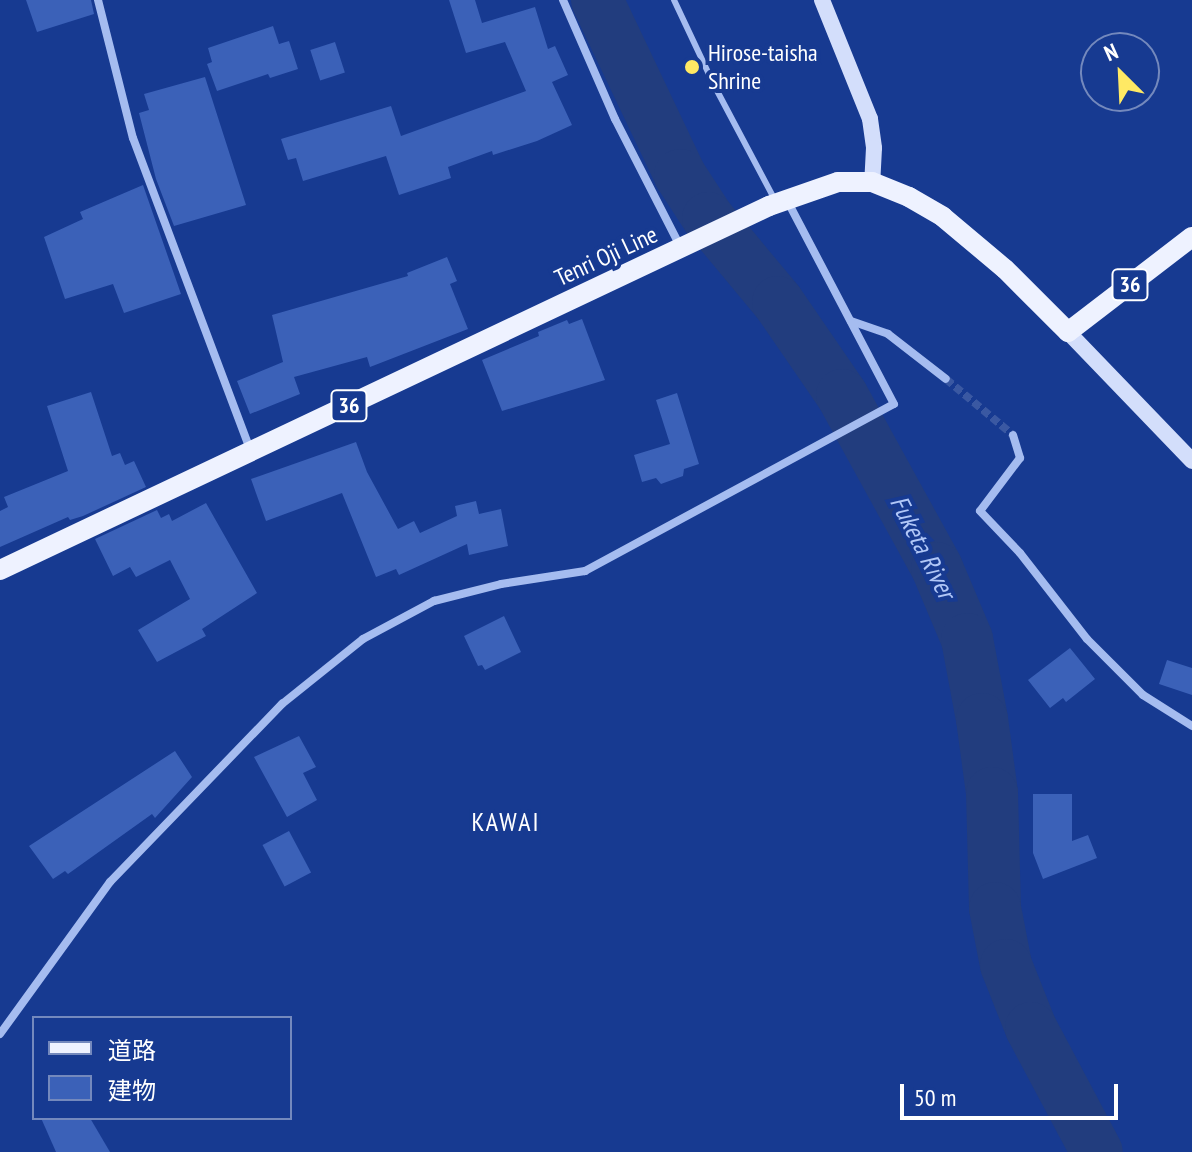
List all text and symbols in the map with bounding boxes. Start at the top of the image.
north arrow [1080,32,1160,112]
text: N [1100,37,1122,67]
place label: Hirose-taisha Shrine [708,39,818,95]
marker: Hirose-taisha Shrine [683,58,701,76]
street label: Tenri Oji Line [550,220,662,292]
road number: 36 [1110,267,1150,303]
road number: 36 [329,388,369,424]
water label: Fuketa River [884,490,962,604]
district label: KAWAI [471,806,541,838]
legend [32,1016,292,1120]
text: 道路 [108,1035,156,1066]
scale bar [904,1068,1122,1118]
text: 建物 [108,1075,156,1106]
text: 50 m [914,1082,956,1113]

